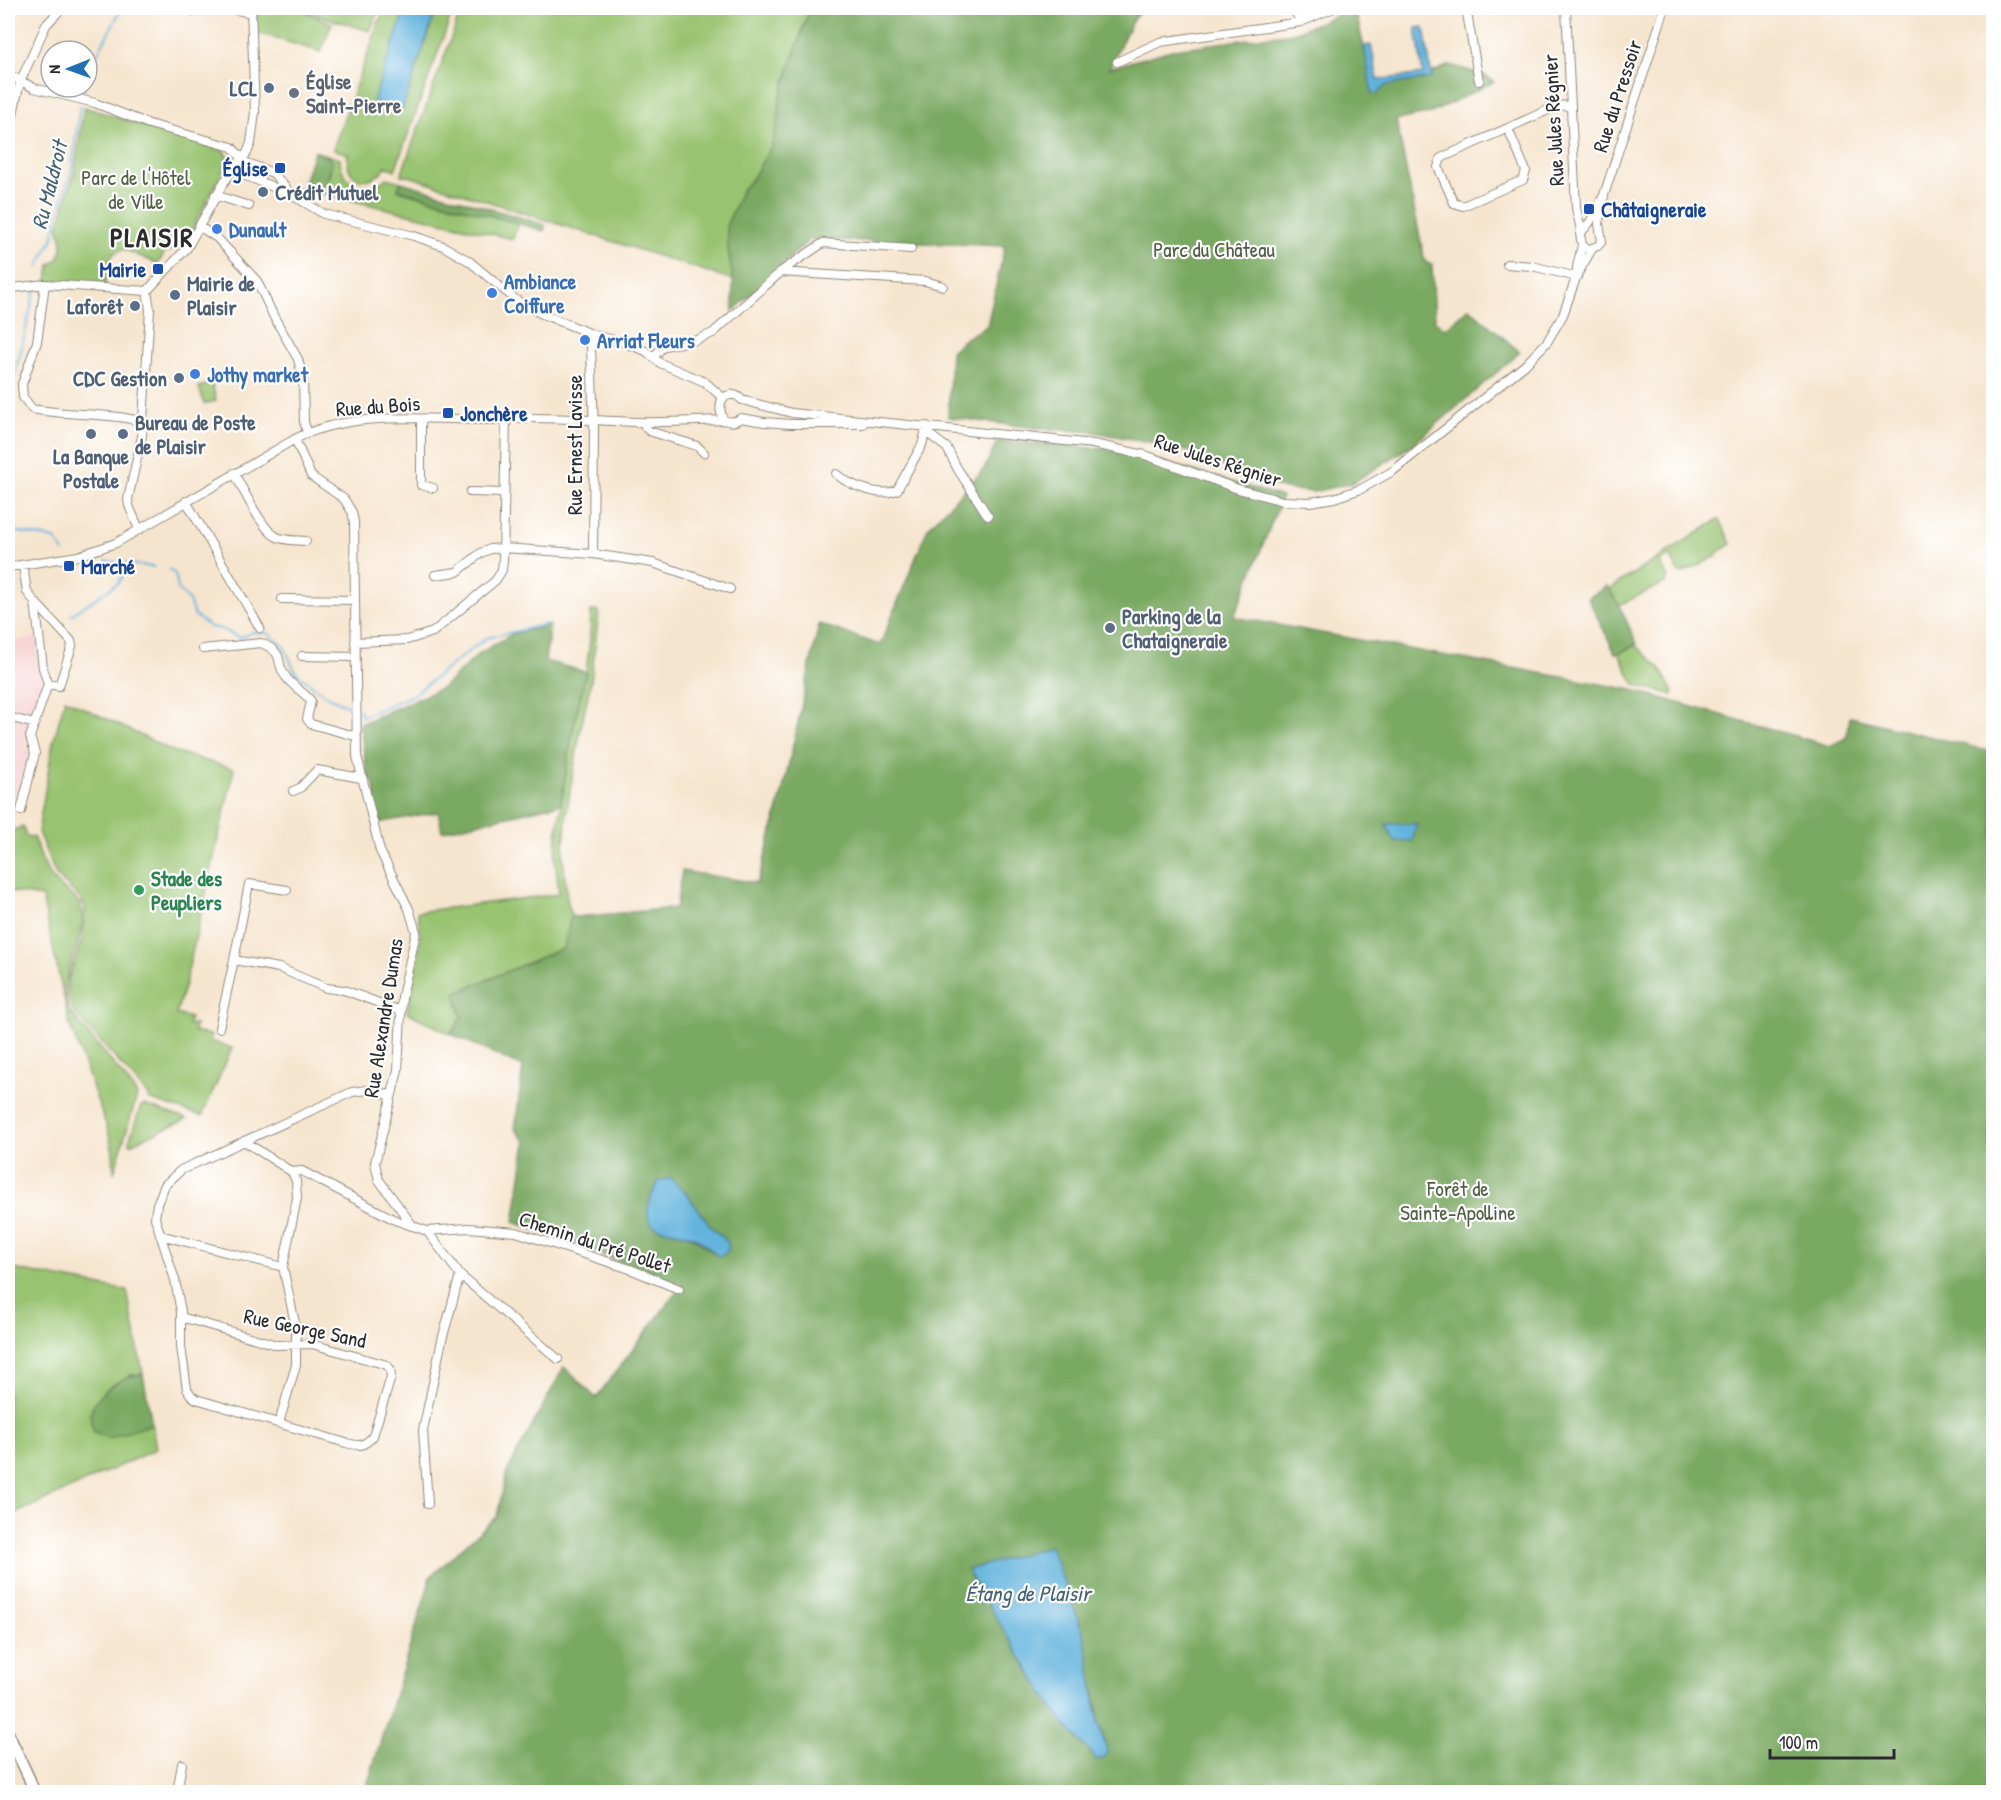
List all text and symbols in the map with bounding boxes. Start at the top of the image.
street label: Rue du Pressoir [1585,36,1649,156]
north arrow [39,39,99,99]
street label: Rue Jules Régnier [1535,53,1571,187]
text: N [43,64,65,74]
place label: Église Saint-Pierre [306,67,402,120]
place label: LCL [230,74,257,103]
marker: LCL [262,81,276,95]
marker: Église Saint-Pierre [287,86,301,100]
water label: Ru Maldroit [24,134,75,232]
place label: Église [223,154,269,184]
marker: Église [273,161,287,175]
park label: Parc de l'Hôtel de Ville [81,163,191,216]
place label: Crédit Mutuel [275,178,379,207]
marker: Crédit Mutuel [256,185,270,199]
place label: Châtaigneraie [1601,195,1707,225]
marker: Châtaigneraie [1582,202,1596,216]
place label: Dunault [229,215,287,244]
district label: PLAISIR [110,219,194,255]
marker: Dunault [210,222,224,236]
park label: Parc du Château [1153,235,1275,264]
place label: Mairie [99,255,147,284]
marker: Mairie [151,262,165,276]
place label: Ambiance Coiffure [504,267,577,320]
place label: Mairie de Plaisir [187,269,256,322]
marker: Ambiance Coiffure [485,286,499,300]
marker: Mairie de Plaisir [168,288,182,302]
place label: Laforêt [67,292,124,321]
marker: Laforêt [128,299,142,313]
place label: Arriat Fleurs [597,326,695,355]
marker: Arriat Fleurs [578,333,592,347]
place label: Jothy market [207,360,309,390]
place label: CDC Gestion [73,364,167,393]
marker: Jothy market [188,367,202,381]
marker: CDC Gestion [172,371,186,385]
street label: Rue Ernest Lavisse [560,375,589,515]
street label: Rue du Bois [335,389,421,423]
place label: Jonchère [460,399,528,428]
marker: Jonchère [441,406,455,420]
place label: Bureau de Poste de Plaisir [135,408,256,461]
street label: Rue Jules Régnier [1151,426,1285,494]
marker: La Banque Postale [84,427,98,441]
marker: Bureau de Poste de Plaisir [116,427,130,441]
place label: La Banque Postale [53,442,130,495]
place label: Marché [81,552,136,581]
marker: Marché [62,559,76,573]
place label: Parking de la Chataigneraie [1122,602,1228,656]
marker: Parking de la Chataigneraie [1103,621,1117,635]
place label: Stade des Peupliers [151,864,222,918]
marker: Stade des Peupliers [132,883,146,897]
street label: Rue Alexandre Dumas [356,936,410,1100]
park label: Forêt de Sainte-Apolline [1400,1174,1516,1227]
street label: Chemin du Pré Pollet [515,1204,675,1280]
street label: Rue George Sand [241,1301,369,1355]
water label: Étang de Plaisir [966,1578,1093,1608]
scale bar [1770,1722,1894,1760]
text: 100 m [1779,1730,1818,1755]

